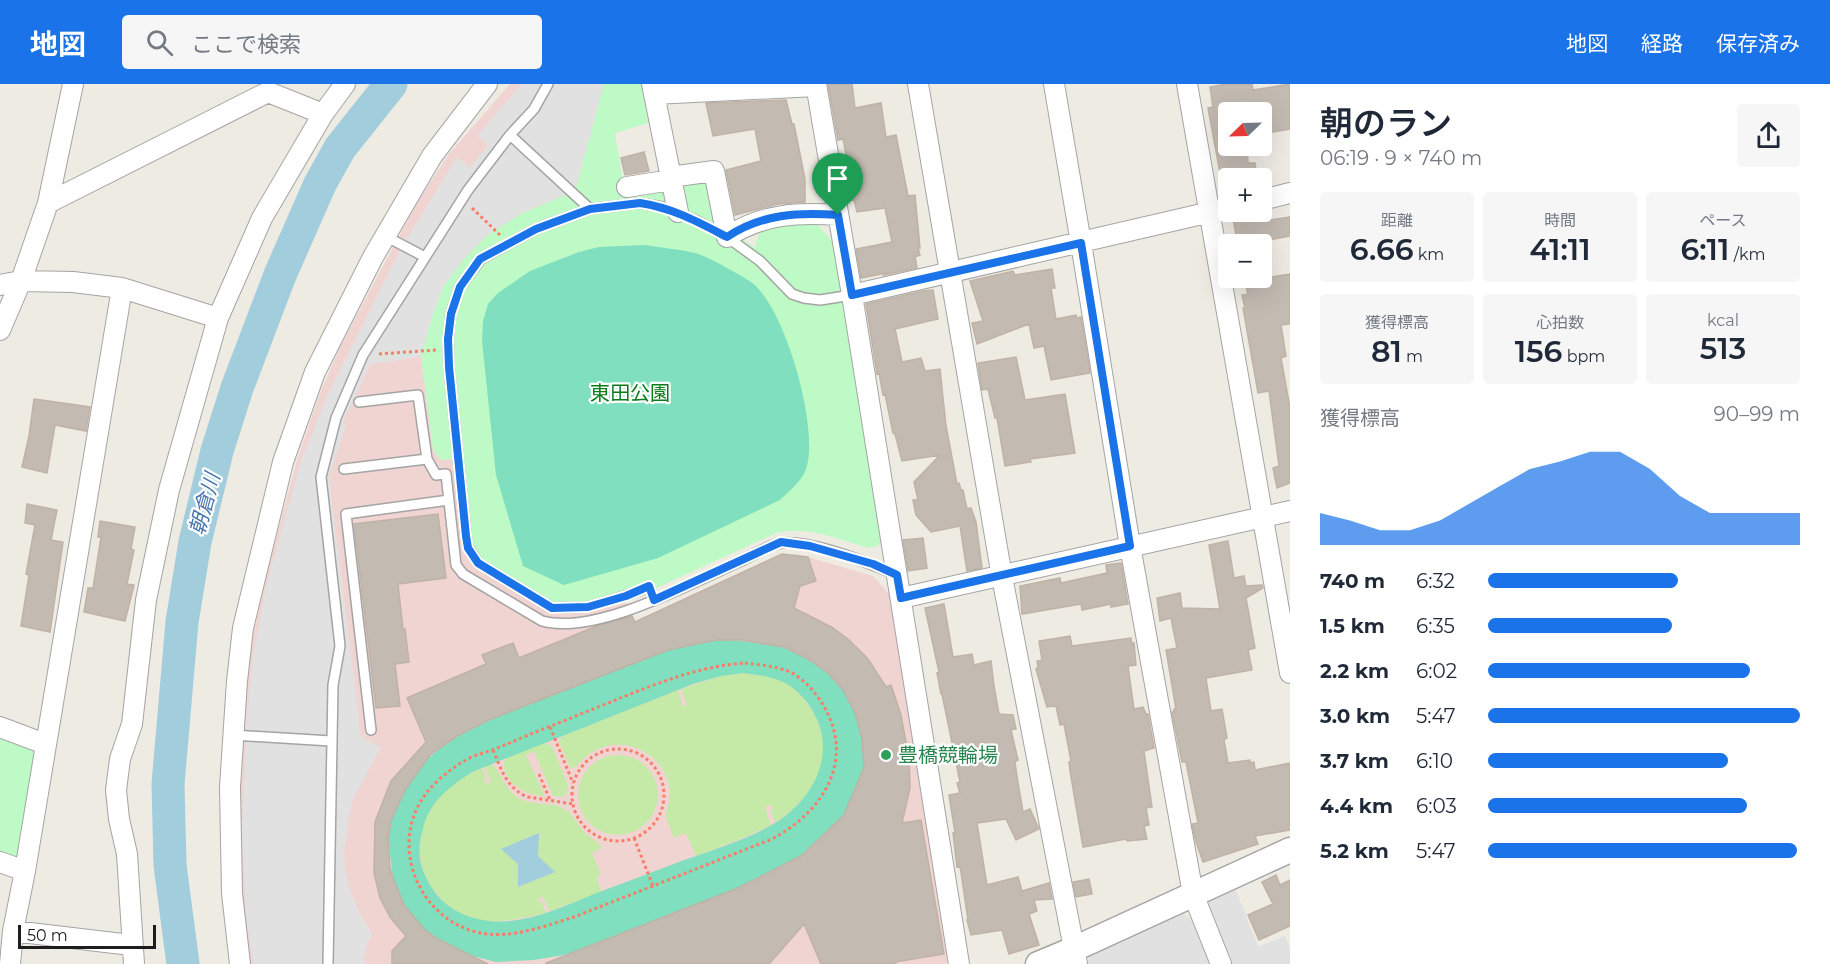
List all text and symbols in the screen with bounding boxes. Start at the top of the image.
search box [122,15,542,69]
icon: search [143,26,176,59]
text: 地図 [30,27,86,61]
text: ここで検索 [191,31,301,58]
text: 地図 [1566,31,1608,56]
text: 経路 [1641,31,1683,56]
text: 保存済み [1716,31,1800,56]
north arrow [1218,102,1272,156]
map controls [1218,102,1272,288]
text: 朝のラン [1320,103,1452,143]
button: share [1737,104,1800,167]
text: 06:19 · 9 × 740 m [1320,146,1482,170]
pin [812,153,863,215]
icon: arrive [821,162,854,195]
button: + [1218,168,1272,222]
text: 距離 [1381,211,1413,230]
text: 時間 [1544,211,1576,230]
text: ペース [1699,211,1747,230]
text: 6.66 [1350,231,1414,268]
text: 41:11 [1529,231,1591,268]
text: 6:11 [1680,231,1729,268]
button: − [1218,234,1272,288]
text: km [1414,245,1444,264]
text: /km [1729,245,1766,264]
text: kcal [1707,311,1739,330]
text: 獲得標高 [1365,313,1429,332]
text: 心拍数 [1536,313,1584,332]
text: 513 [1700,330,1746,367]
text: 81 [1371,333,1402,370]
text: 156 [1515,333,1562,370]
text: m [1402,347,1423,366]
text: bpm [1562,347,1605,366]
park label: 東田公園 [590,381,670,405]
text: 90–99 m [1714,402,1800,426]
text: 獲得標高 [1320,406,1400,430]
water label: 朝倉川 [184,468,225,538]
text: 740 m [1320,569,1385,593]
text: 6:32 [1416,569,1455,593]
text: 1.5 km [1320,614,1385,638]
text: 6:35 [1416,614,1455,638]
text: 2.2 km [1320,659,1389,683]
text: 6:02 [1416,659,1457,683]
text: 3.0 km [1320,704,1390,728]
text: 5:47 [1416,704,1456,728]
place label: 豊橋競輪場 [898,743,998,767]
marker: 豊橋競輪場 [879,748,893,762]
text: 3.7 km [1320,749,1389,773]
text: 6:10 [1416,749,1453,773]
text: 4.4 km [1320,794,1393,818]
text: 6:03 [1416,794,1457,818]
text: 5.2 km [1320,839,1389,863]
text: 5:47 [1416,839,1456,863]
scale bar [18,922,156,950]
text: 50 m [27,926,68,945]

